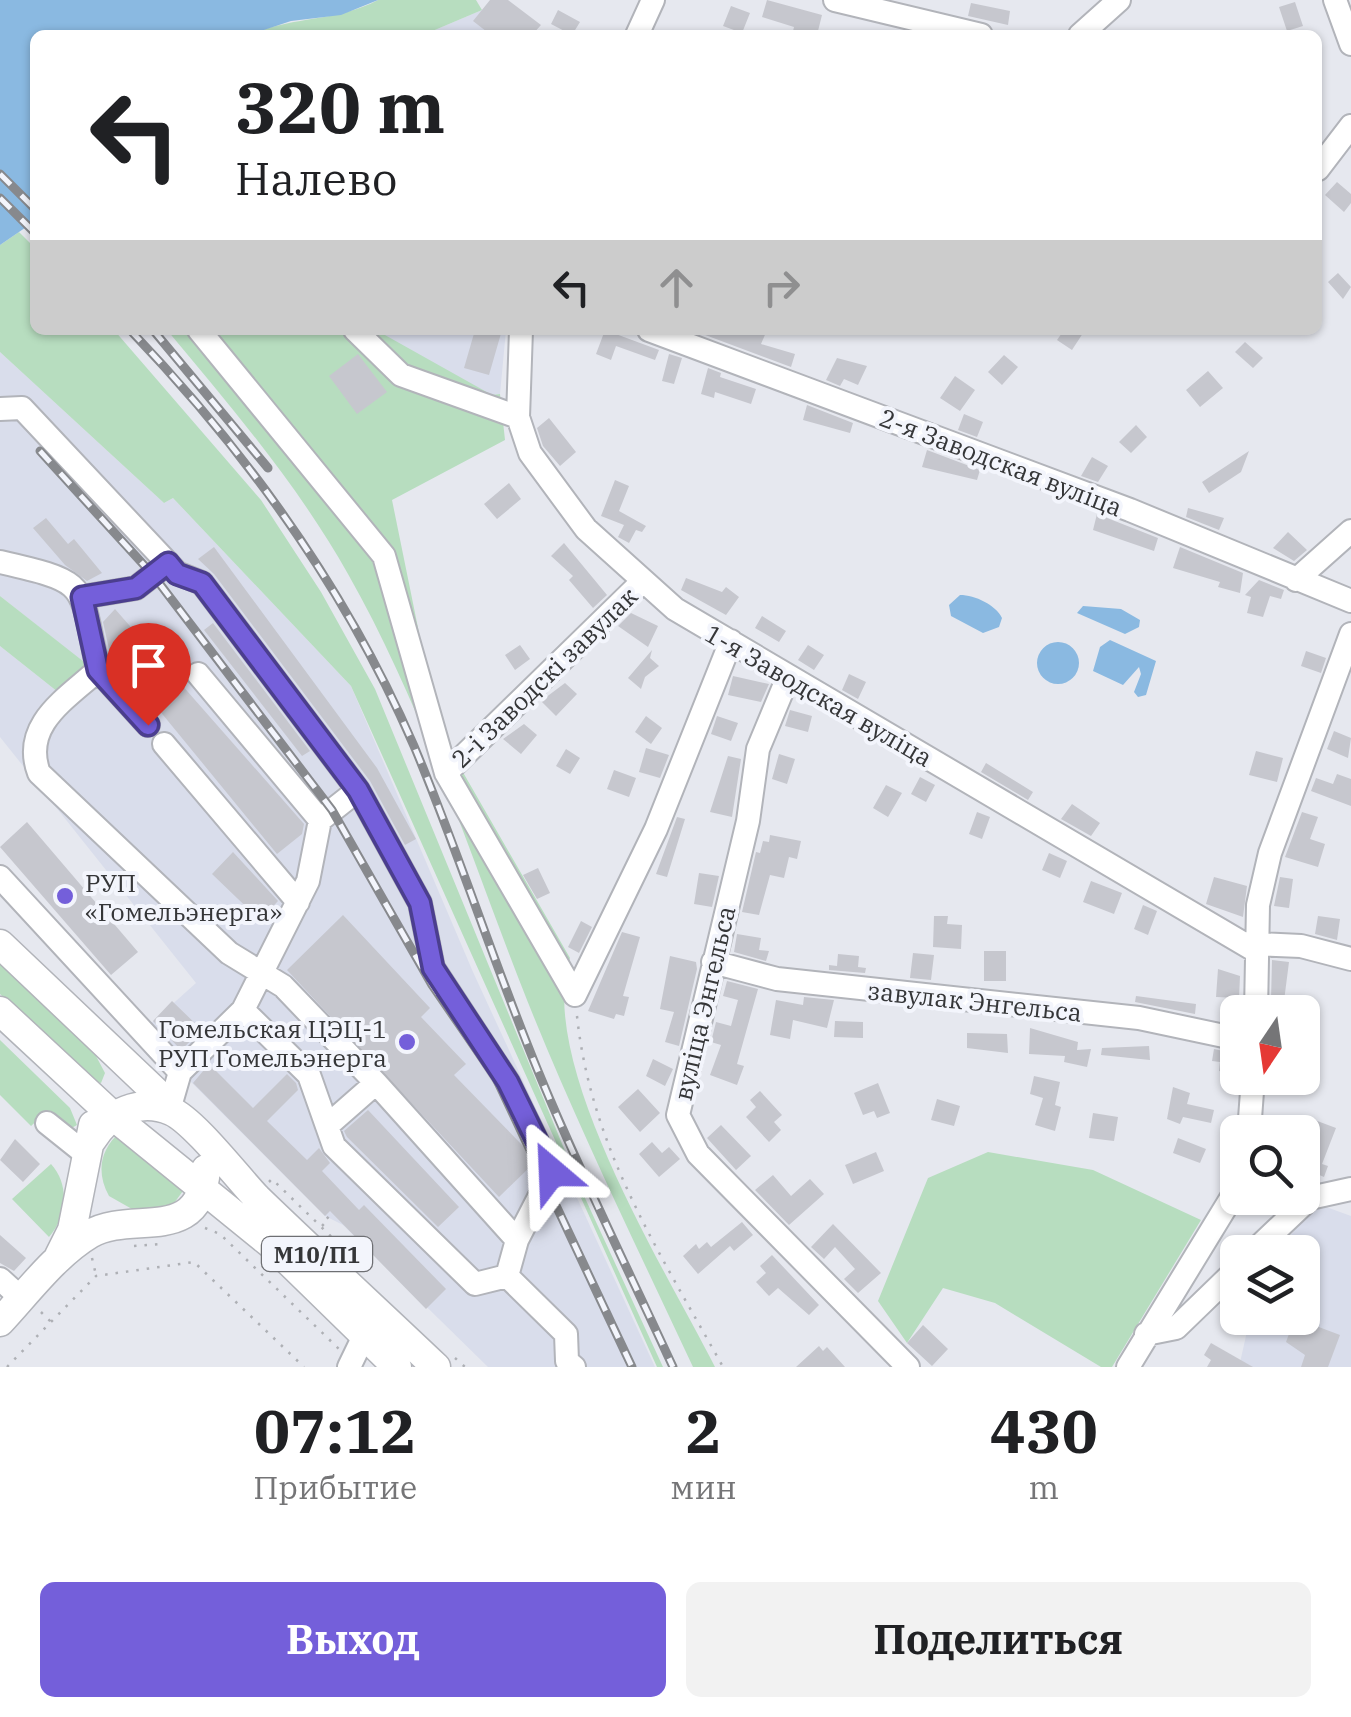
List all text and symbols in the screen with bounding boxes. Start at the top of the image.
text: 320 m [235,61,445,152]
icon: left [70,70,200,200]
text: Налево [235,149,397,207]
icon: left [544,260,599,315]
icon: ahead [649,260,704,315]
icon: right [754,260,809,315]
street label: 2-я Заводская вуліца [875,400,1127,524]
street label: 2-і Заводскі завулак [444,579,645,775]
street label: 1-я Заводская вуліца [699,616,939,774]
pin [106,623,191,726]
icon: arrive [121,638,176,693]
place label: РУП «Гомельэнерга» [85,866,282,928]
marker: РУП «Гомельэнерга» [54,885,76,907]
street label: вуліца Энгельса [666,903,742,1103]
street label: завулак Энгельса [866,973,1084,1029]
north arrow [1220,995,1320,1095]
map controls [1220,995,1320,1335]
place label: Гомельская ЦЭЦ-1 РУП Гомельэнерга [158,1012,387,1074]
marker: Гомельская ЦЭЦ-1 РУП Гомельэнерга [396,1031,418,1053]
button: search [1220,1115,1320,1215]
position arrow [500,1120,604,1224]
button: layers [1220,1235,1320,1335]
road number: М10/П1 [262,1237,372,1271]
text: 07:12 [254,1391,416,1470]
text: 2 [686,1391,722,1470]
text: 430 [990,1391,1098,1470]
text: Прибытие [253,1466,417,1508]
text: мин [670,1466,737,1508]
text: m [1029,1466,1059,1508]
button: Выход [40,1582,666,1697]
button: Поделиться [686,1582,1311,1697]

